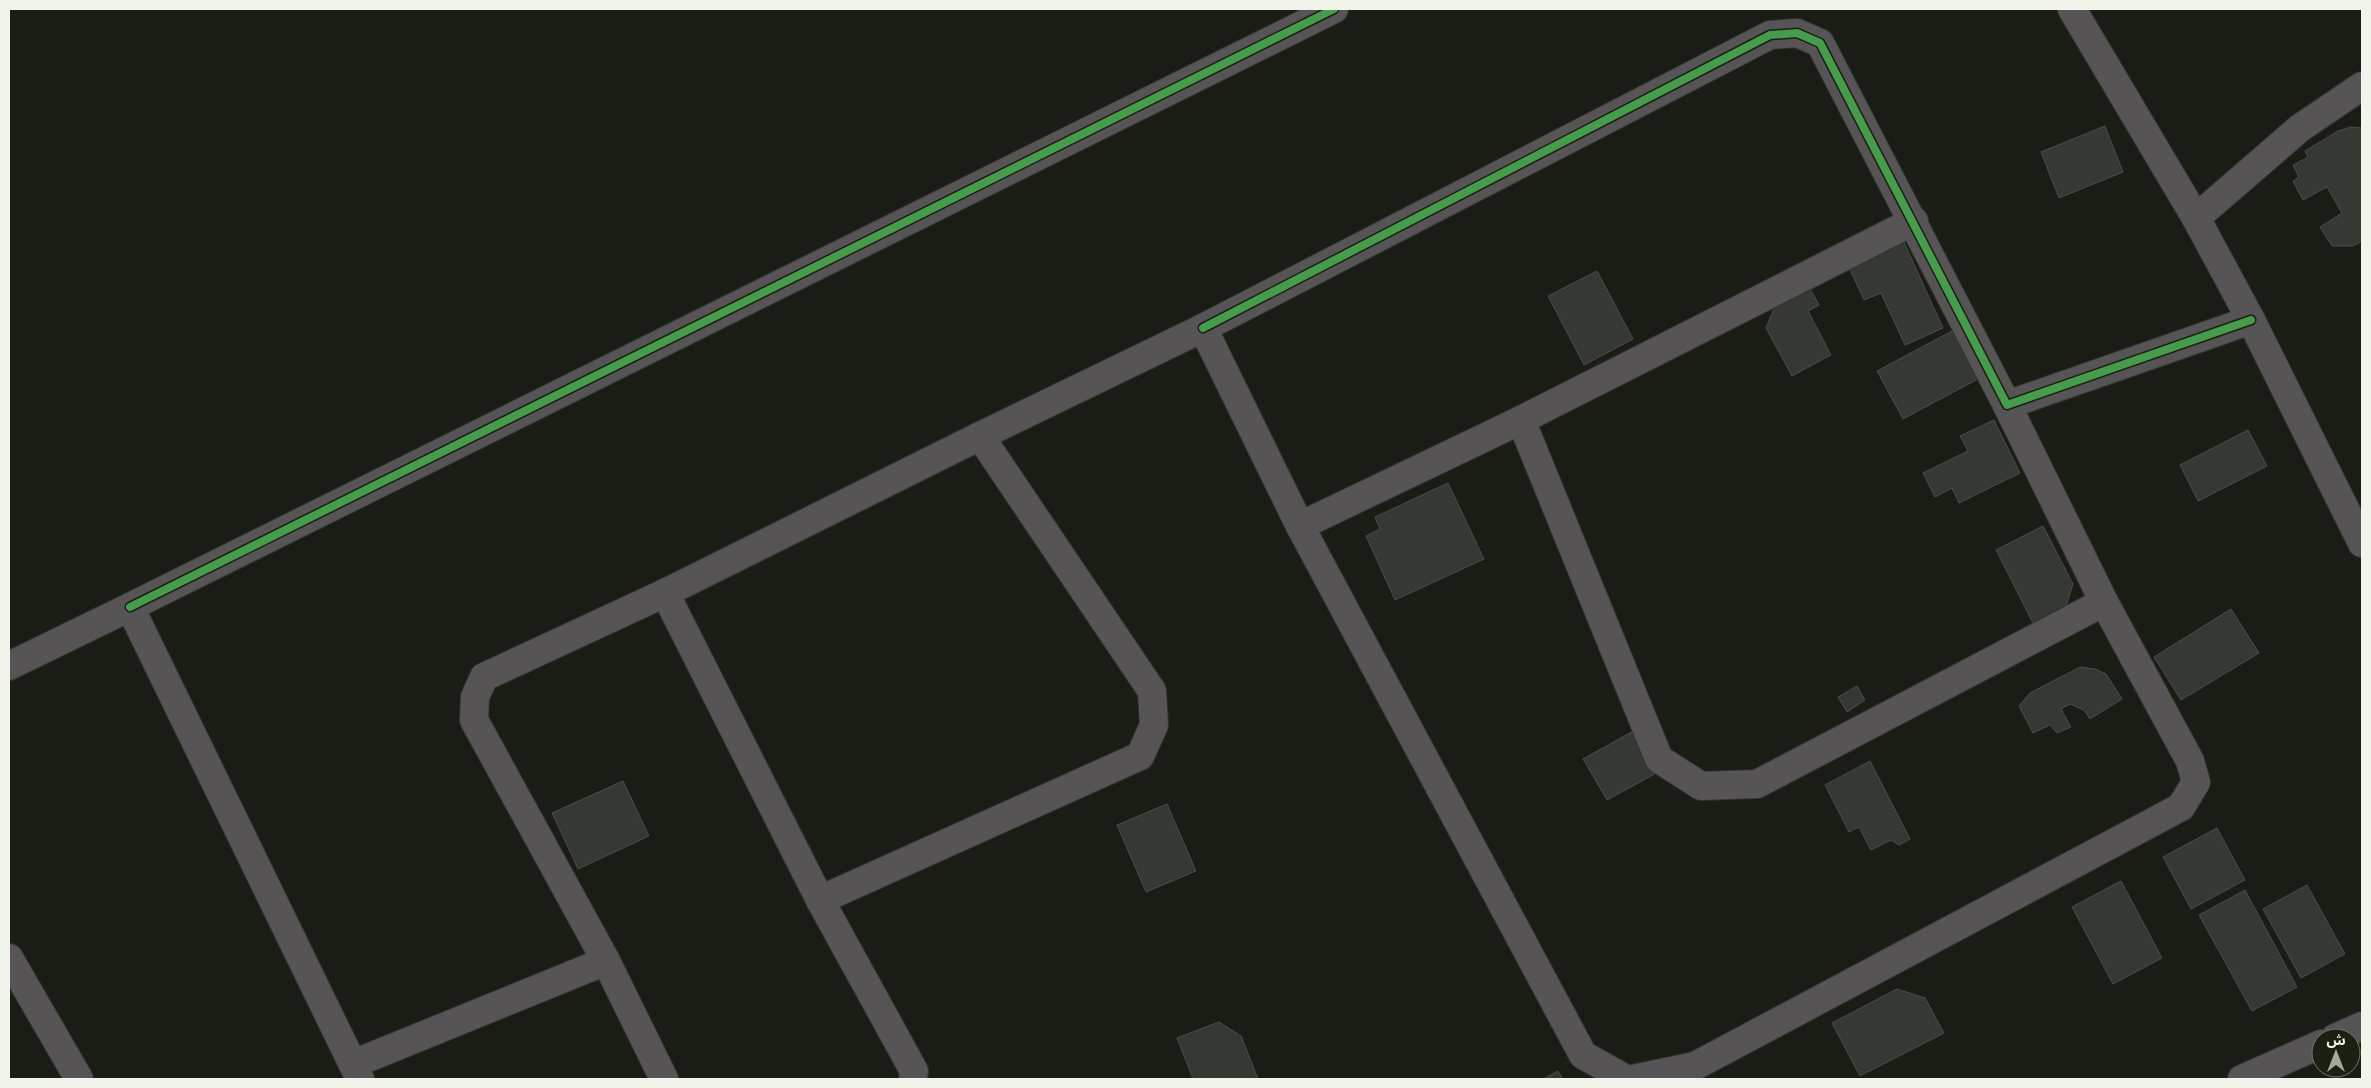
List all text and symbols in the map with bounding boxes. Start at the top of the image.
north arrow [2311,1028,2361,1078]
text: ش [2326,1029,2346,1049]

